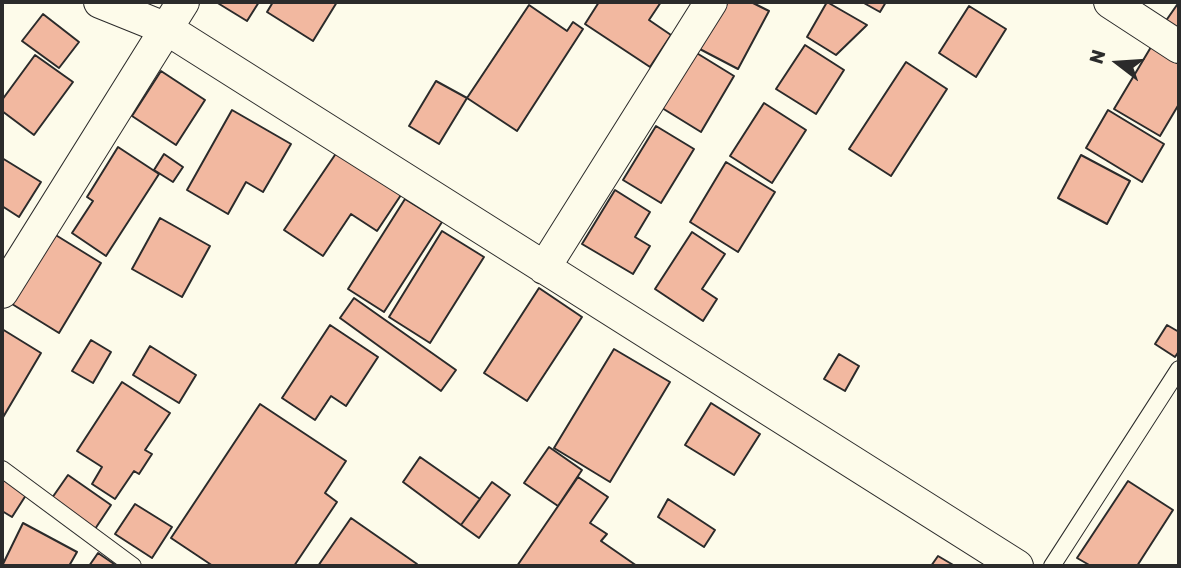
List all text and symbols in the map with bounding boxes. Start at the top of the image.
north arrow [1083,28,1153,98]
text: N [1084,47,1110,67]

